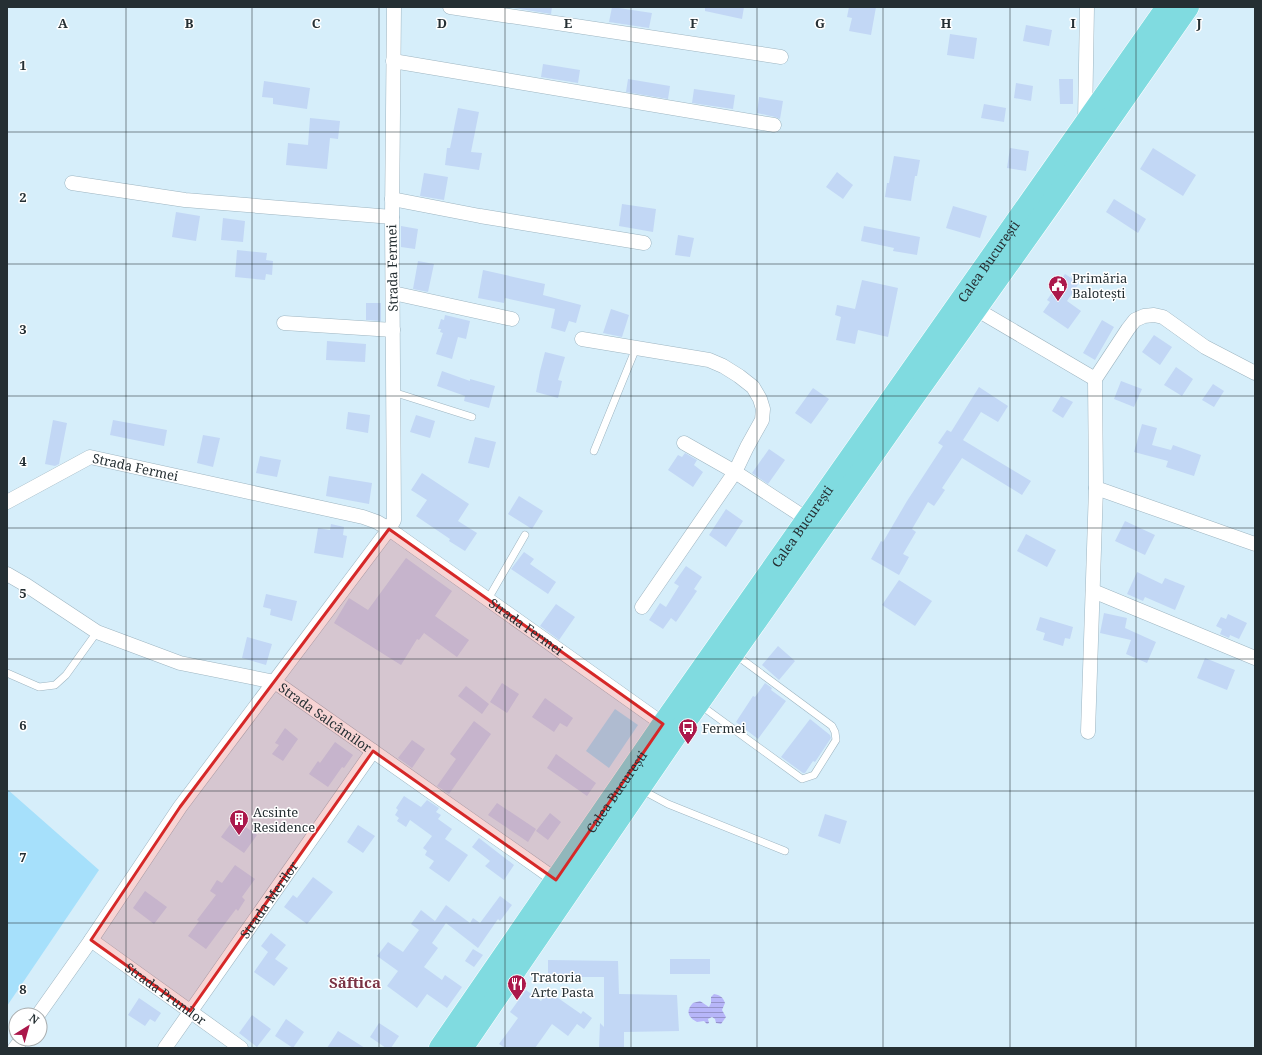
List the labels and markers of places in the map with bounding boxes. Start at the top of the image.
place label: Primăria Balotești [1072,269,1127,302]
public building icon: Primăria Balotești [1047,274,1069,302]
bus stop icon: Fermei [677,717,699,745]
place label: Fermei [702,719,746,737]
place label: Acsinte Residence [253,803,315,836]
building icon: Acsinte Residence [228,808,250,836]
place label: Tratoria Arte Pasta [531,968,594,1001]
restaurant icon: Tratoria Arte Pasta [506,973,528,1001]

